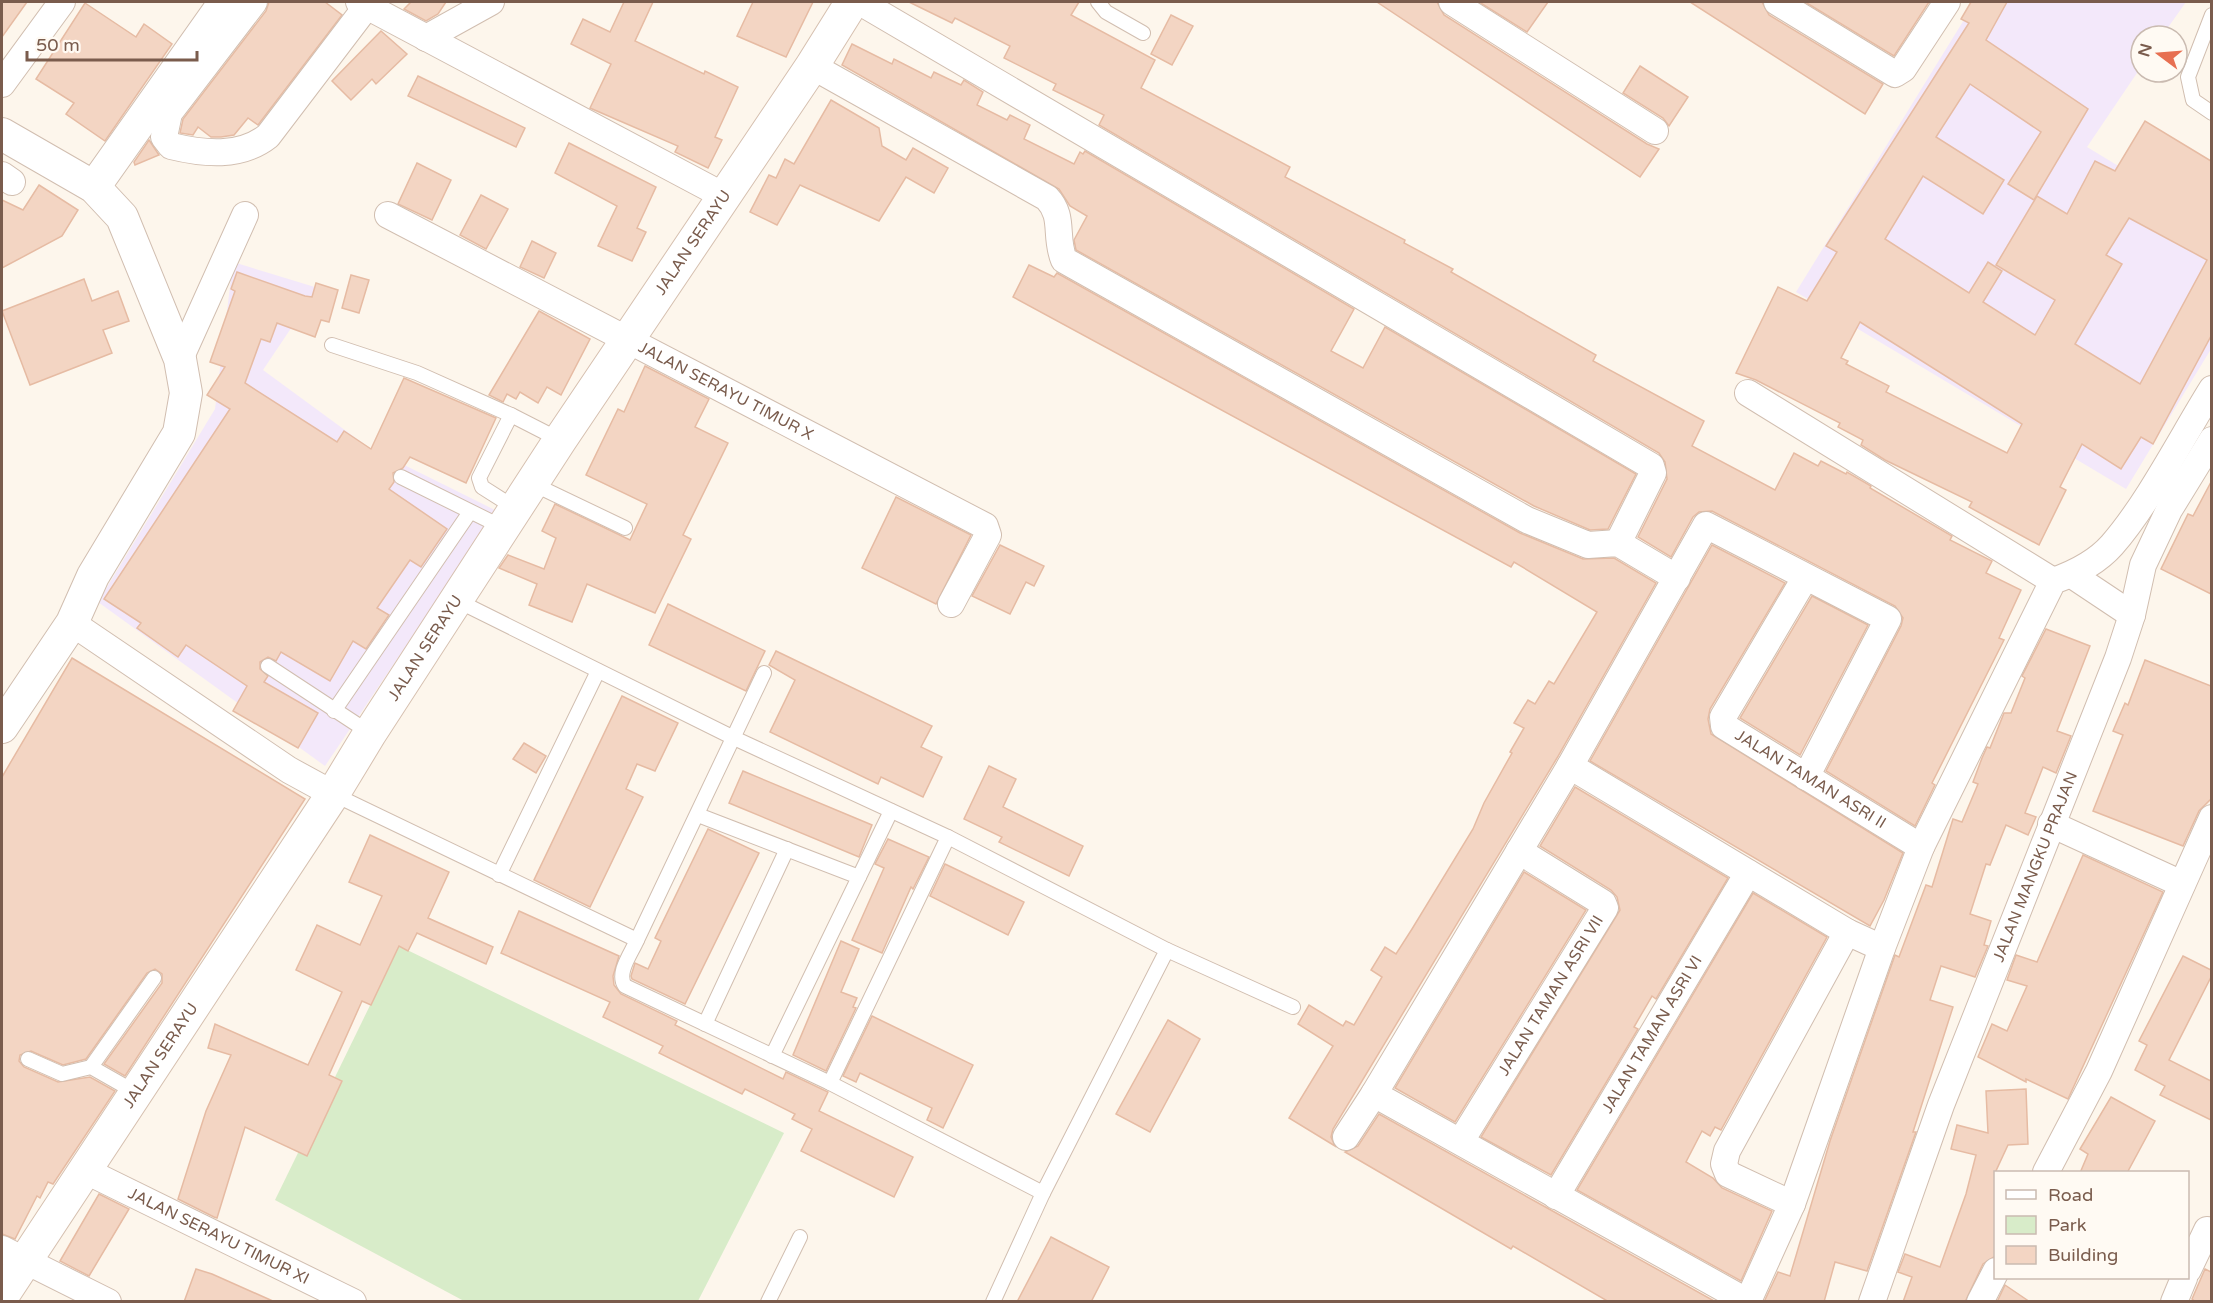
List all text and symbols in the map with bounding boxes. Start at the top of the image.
scale bar [27,24,196,62]
north arrow [2129,24,2189,84]
text: 50 m [36,34,80,56]
text: N [2134,41,2157,59]
street label: JALAN SERAYU [651,186,735,299]
street label: JALAN SERAYU TIMUR X [635,337,817,445]
street label: JALAN SERAYU [384,591,467,705]
street label: JALAN TAMAN ASRI II [1731,725,1890,833]
street label: JALAN MANGKU PRAJAN [1989,769,2082,965]
street label: JALAN TAMAN ASRI VII [1494,912,1608,1079]
street label: JALAN TAMAN ASRI VI [1597,952,1707,1117]
street label: JALAN SERAYU [119,999,202,1112]
legend [1994,1171,2189,1279]
street label: JALAN SERAYU TIMUR XI [125,1183,312,1289]
text: Road [2048,1184,2093,1206]
text: Park [2048,1214,2087,1236]
text: Building [2048,1244,2118,1266]

